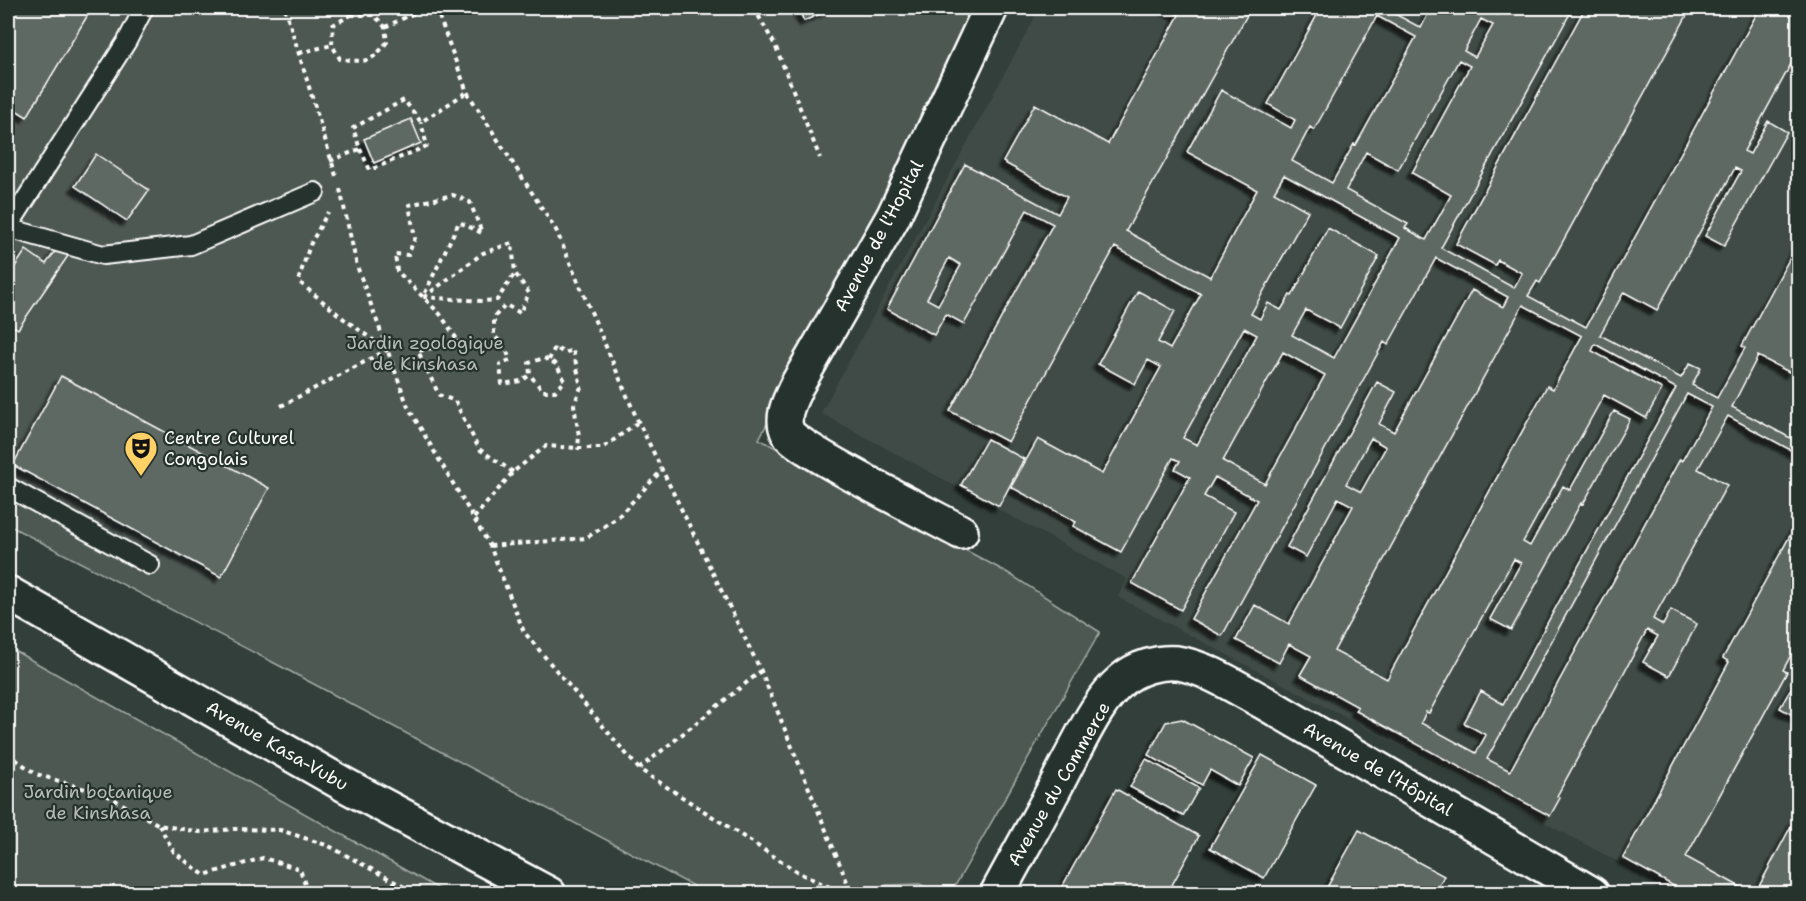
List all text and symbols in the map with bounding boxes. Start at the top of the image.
street label: Avenue de l'Hopital [829,155,929,316]
park label: Jardin zoologique de Kinshasa [346,331,504,376]
place label: Centre Culturel Congolais [164,426,295,471]
theatre icon: Centre Culturel Congolais [123,430,159,477]
street label: Avenue Kasa-Vubu [202,696,352,796]
street label: Avenue du Commerce [1002,697,1116,871]
street label: Avenue de l’Hôpital [1299,716,1458,822]
park label: Jardin botanique de Kinshasa [23,780,173,825]

